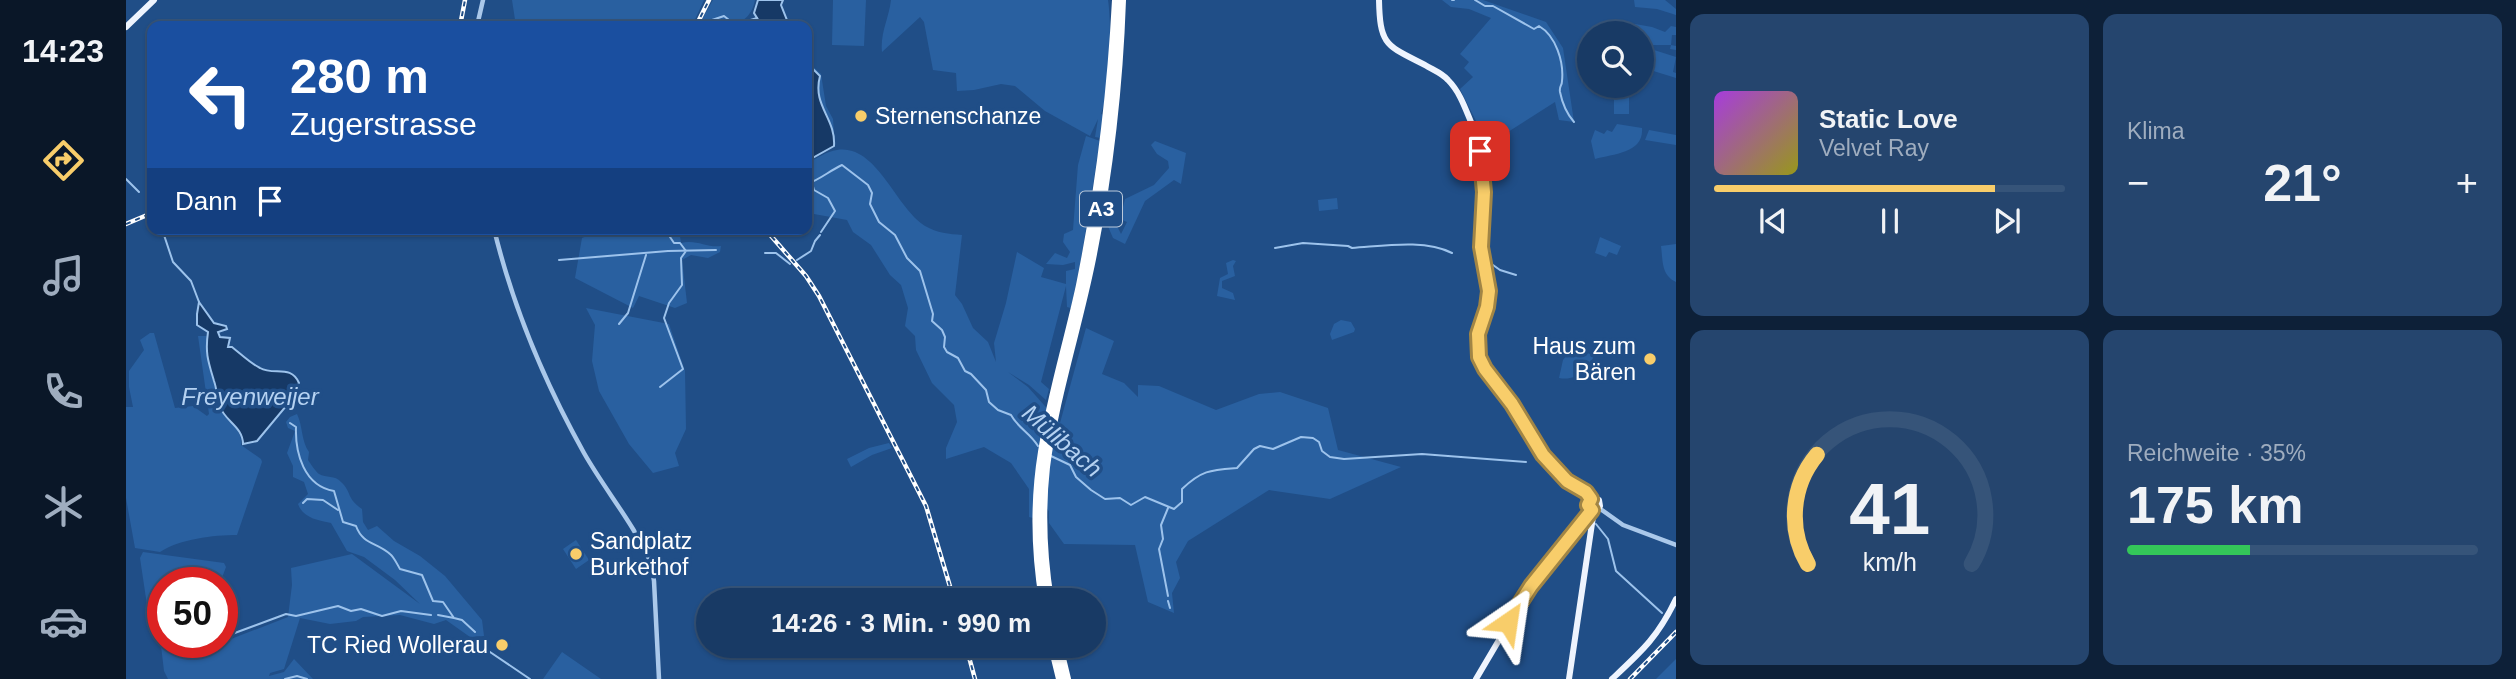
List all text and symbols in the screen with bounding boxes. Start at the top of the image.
map controls [1577,21,1654,98]
button: search [1577,21,1654,98]
text: 14:23 [22,33,104,69]
icon: left [175,49,266,140]
text: 280 m [290,49,429,103]
place label: Sternenschanze [875,103,1041,129]
text: Static Love [1819,104,1958,134]
text: Zugerstrasse [290,106,477,142]
marker: Sternenschanze [853,108,869,124]
text: Klima [2127,118,2185,144]
pin [1450,121,1510,181]
icon: arrive [1461,132,1499,170]
text: Velvet Ray [1819,135,1929,161]
icon: directions [39,136,88,185]
text: 21° [2263,154,2342,212]
text: − [2127,162,2149,204]
text: + [2456,162,2478,204]
icon: arrive [251,182,289,220]
text: Dann [175,186,237,216]
road number: A3 [1080,192,1122,227]
icon: previous [1754,202,1792,240]
icon: pause [1871,202,1909,240]
icon: next [1988,202,2026,240]
icon: music [39,251,88,300]
place label: Haus zum Bären [1532,333,1636,385]
marker: Haus zum Bären [1642,351,1658,367]
icon: phone [39,367,88,416]
water label: Freyenweijer [181,383,320,410]
water label: Mülibach [1017,399,1107,482]
text: Reichweite · 35% [2127,440,2306,466]
text: 41 [1849,468,1930,549]
text: 175 km [2127,476,2303,534]
icon: climate [39,482,88,531]
place label: Sandplatz Burkethof [590,528,692,580]
marker: Sandplatz Burkethof [568,546,584,562]
text: km/h [1862,547,1917,575]
speed limit sign: 50 [147,567,238,658]
position arrow [1471,585,1545,659]
icon: car [39,597,88,646]
text: 14:26 · 3 Min. · 990 m [771,608,1031,638]
place label: TC Ried Wollerau [307,632,488,658]
marker: TC Ried Wollerau [494,637,510,653]

